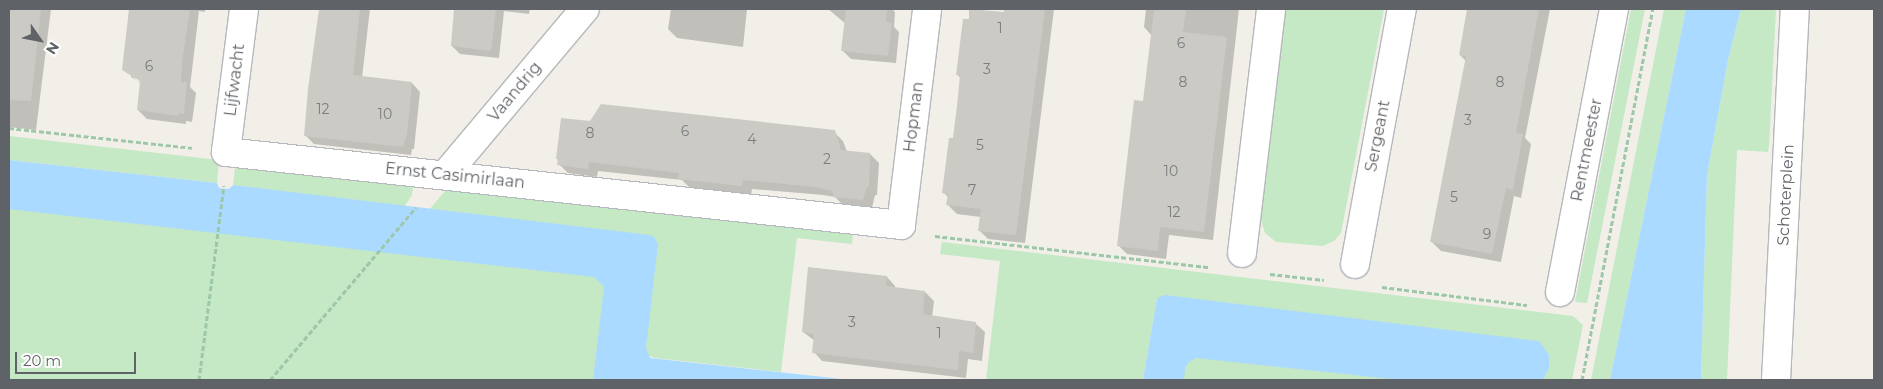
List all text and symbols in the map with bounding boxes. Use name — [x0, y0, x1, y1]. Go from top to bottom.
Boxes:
north arrow — [15, 15, 65, 65]
house number: 1 — [997, 20, 1003, 36]
house number: 6 — [1177, 35, 1185, 51]
text: N — [42, 39, 63, 58]
street label: Lijfwacht — [221, 43, 249, 117]
house number: 6 — [145, 58, 153, 74]
street label: Vaandrig — [484, 58, 546, 126]
house number: 3 — [983, 61, 991, 77]
house number: 8 — [1179, 74, 1187, 90]
house number: 8 — [1496, 74, 1504, 90]
street label: Hopman — [900, 81, 928, 153]
street label: Rentmeester — [1568, 97, 1606, 203]
street label: Sergeant — [1362, 98, 1394, 174]
house number: 12 — [316, 101, 330, 117]
house number: 10 — [378, 106, 392, 122]
house number: 3 — [1464, 112, 1472, 128]
house number: 6 — [681, 123, 689, 139]
house number: 8 — [586, 125, 594, 141]
house number: 4 — [747, 131, 757, 147]
house number: 5 — [976, 137, 984, 153]
street label: Schoterplein — [1774, 144, 1798, 246]
house number: 2 — [823, 151, 831, 167]
street label: Ernst Casimirlaan — [384, 159, 526, 193]
house number: 10 — [1164, 163, 1178, 179]
house number: 7 — [968, 182, 976, 198]
house number: 5 — [1450, 189, 1458, 205]
house number: 12 — [1167, 204, 1181, 220]
house number: 9 — [1483, 226, 1491, 242]
house number: 3 — [848, 314, 856, 330]
house number: 1 — [936, 325, 942, 341]
scale bar — [18, 342, 139, 374]
text: 20 m — [23, 351, 61, 370]

